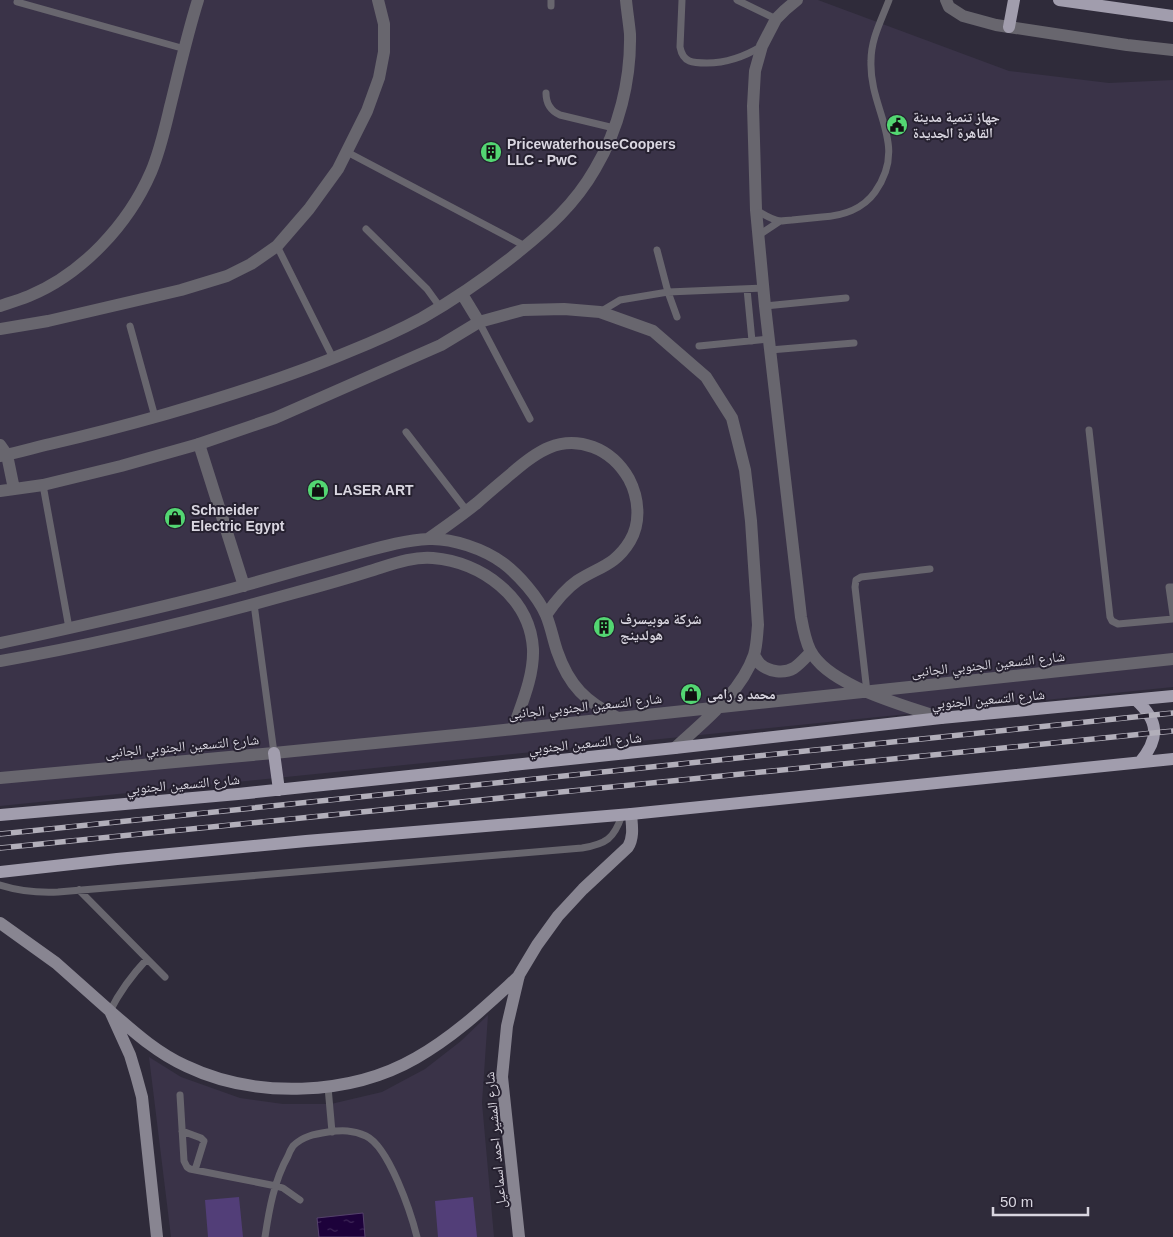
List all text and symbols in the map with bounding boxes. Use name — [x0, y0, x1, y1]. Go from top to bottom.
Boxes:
place label: جهاز تنمية مدينة القاهرة الجديدة — [913, 109, 1000, 141]
public building icon: جهاز تنمية مدينة القاهرة الجديدة — [885, 113, 909, 137]
place label: PricewaterhouseCoopers LLC - PwC — [507, 136, 676, 168]
building icon: PricewaterhouseCoopers LLC - PwC — [479, 140, 503, 164]
shop icon: LASER ART — [306, 478, 330, 502]
place label: LASER ART — [334, 482, 414, 498]
place label: Schneider Electric Egypt — [191, 502, 285, 534]
shop icon: Schneider Electric Egypt — [163, 506, 187, 530]
place label: شركة موبيسرف هولدينج — [620, 611, 702, 644]
building icon: شركة موبيسرف هولدينج — [592, 615, 616, 639]
street label: شارع التسعين الجنوبي الجانبى — [910, 648, 1066, 684]
shop icon: محمد و رامى — [679, 682, 703, 706]
place label: محمد و رامى — [707, 686, 776, 703]
street label: شارع التسعين الجنوبي — [931, 686, 1046, 715]
street label: شارع التسعين الجنوبي الجانبى — [507, 690, 663, 726]
street label: شارع التسعين الجنوبي — [528, 729, 643, 760]
street label: شارع التسعين الجنوبي الجانبى — [104, 731, 260, 764]
street label: شارع التسعين الجنوبي — [126, 771, 241, 800]
street label: شارع المشير احمد اسماعيل — [481, 1071, 511, 1209]
scale bar — [993, 1184, 1088, 1216]
text: 50 m — [1000, 1193, 1033, 1210]

